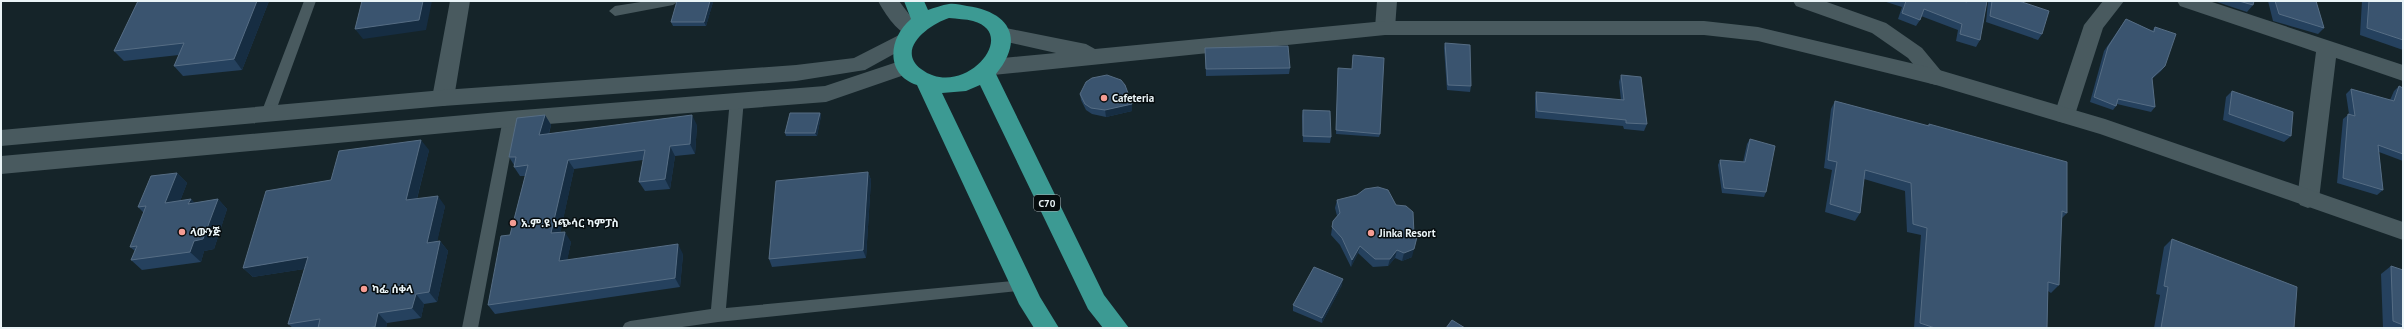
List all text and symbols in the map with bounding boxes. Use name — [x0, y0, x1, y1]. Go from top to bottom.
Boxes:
place label: Cafeteria — [1112, 91, 1154, 105]
marker: Cafeteria — [1099, 93, 1109, 103]
road number: C70 — [1034, 195, 1060, 211]
place label: አ.ም.ዩ ነጭሳር ካምፓስ — [521, 216, 619, 230]
marker: አ.ም.ዩ ነጭሳር ካምፓስ — [508, 218, 518, 228]
place label: ላውንጅ — [190, 225, 221, 239]
place label: Jinka Resort — [1378, 226, 1436, 240]
marker: ላውንጅ — [177, 227, 187, 237]
marker: Jinka Resort — [1366, 228, 1376, 238]
place label: ካፌ ሰቀላ — [372, 282, 413, 296]
marker: ካፌ ሰቀላ — [359, 284, 369, 294]

